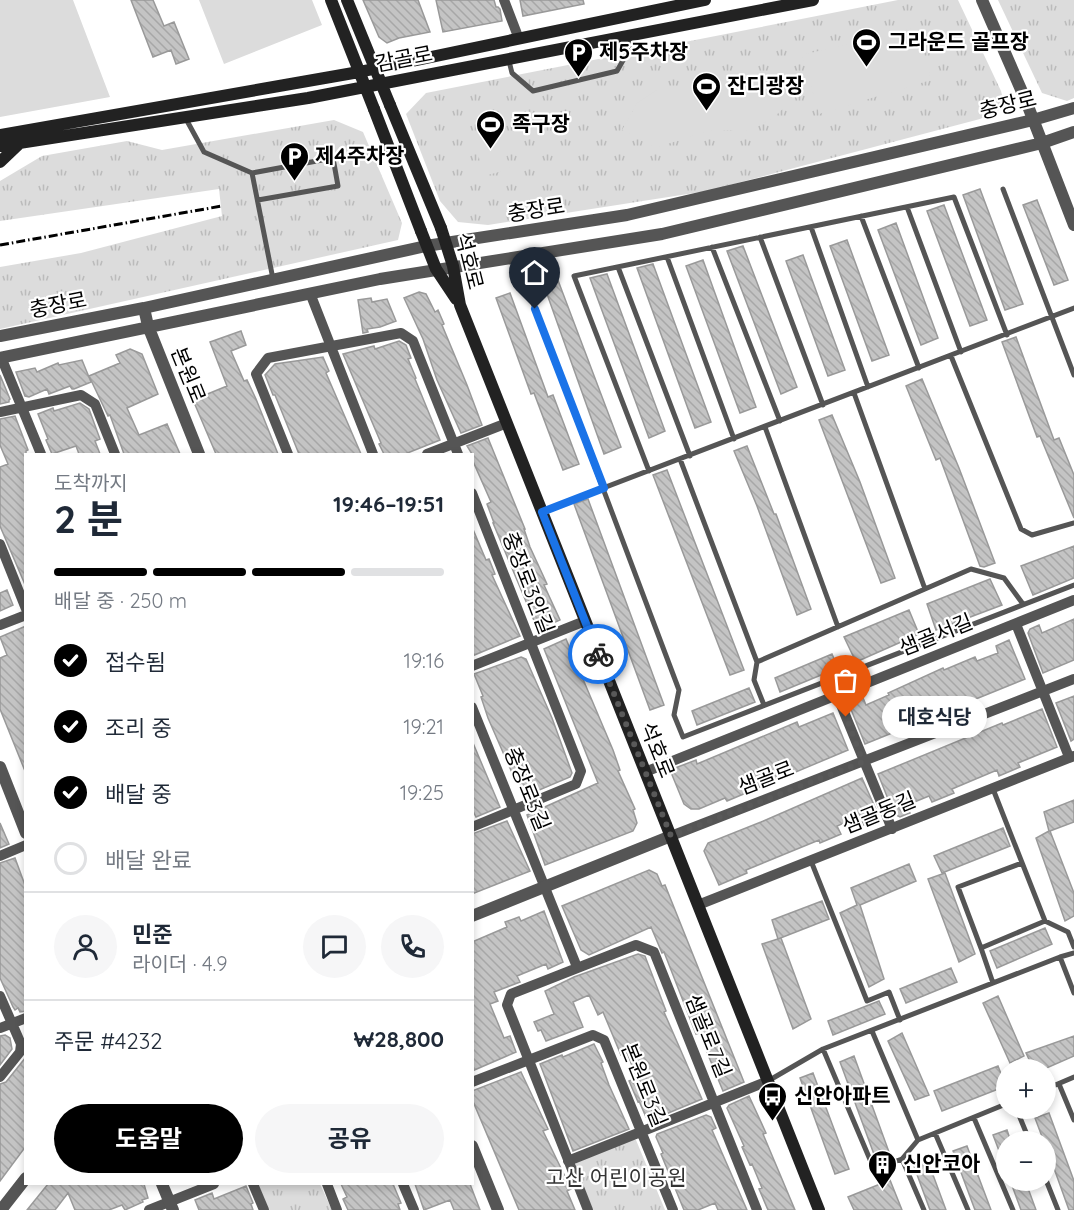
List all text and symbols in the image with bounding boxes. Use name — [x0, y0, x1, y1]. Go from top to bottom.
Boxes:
sports icon: 그라운드 골프장 — [851, 26, 883, 68]
place label: 그라운드 골프장 — [888, 28, 1029, 54]
parking icon: 제5주차장 — [562, 36, 594, 78]
place label: 제5주차장 — [599, 38, 688, 64]
street label: 감골로 — [373, 40, 435, 76]
sports icon: 잔디광장 — [690, 70, 722, 112]
place label: 잔디광장 — [727, 72, 804, 98]
street label: 충장로 — [976, 84, 1039, 124]
sports icon: 족구장 — [475, 108, 507, 150]
place label: 족구장 — [512, 110, 570, 136]
parking icon: 제4주차장 — [278, 140, 310, 182]
place label: 제4주차장 — [315, 142, 405, 168]
street label: 충장로 — [505, 192, 567, 226]
street label: 석호로 — [450, 229, 490, 292]
pin — [509, 247, 560, 309]
icon: home — [518, 256, 551, 289]
street label: 충장로 — [27, 286, 89, 322]
street label: 본원로 — [166, 343, 212, 406]
text: 도착까지 — [54, 470, 128, 495]
text: 19:46–19:51 — [333, 490, 444, 518]
text: 2 분 — [54, 494, 123, 543]
street label: 충장로3안길 — [498, 528, 560, 638]
text: 배달 중 · 250 m — [54, 588, 187, 613]
street label: 샘골서길 — [895, 608, 976, 661]
courier — [568, 624, 628, 684]
icon: bike — [582, 638, 615, 671]
icon: check — [54, 644, 87, 677]
text: 접수됨 — [105, 648, 166, 676]
text: 19:16 — [404, 648, 444, 673]
pin — [820, 655, 871, 717]
icon: bag — [829, 664, 862, 697]
callout: 대호식당 — [882, 696, 987, 738]
text: 대호식당 — [898, 704, 971, 729]
icon: check — [54, 710, 87, 743]
text: 조리 중 — [105, 714, 172, 742]
text: 19:21 — [403, 714, 444, 739]
street label: 석호로 — [635, 718, 681, 781]
street label: 충장로3길 — [499, 743, 557, 834]
street label: 샘골로 — [734, 755, 797, 800]
icon: check — [54, 776, 87, 809]
text: 배달 중 — [105, 780, 172, 808]
text: 19:25 — [400, 780, 444, 805]
street label: 샘골동길 — [838, 786, 919, 839]
text: 배달 완료 — [105, 846, 192, 874]
button: person — [54, 915, 117, 978]
button: chat — [303, 915, 366, 978]
button: phone — [381, 915, 444, 978]
text: 민준 — [132, 920, 172, 948]
text: 라이더 · 4.9 — [132, 951, 227, 976]
street label: 샘골로7길 — [680, 990, 737, 1081]
text: ₩28,800 — [354, 1025, 444, 1053]
text: 주문 #4232 — [54, 1027, 162, 1055]
street label: 본원로3길 — [616, 1039, 674, 1130]
map controls — [996, 1059, 1056, 1191]
button: + — [996, 1059, 1056, 1119]
bus stop icon: 신안아파트 — [757, 1080, 789, 1122]
place label: 신안아파트 — [794, 1082, 891, 1108]
button: 도움말 — [54, 1104, 243, 1173]
button: 공유 — [255, 1104, 444, 1173]
button: − — [996, 1131, 1056, 1191]
building icon: 신안코아 — [866, 1148, 898, 1190]
place label: 신안코아 — [903, 1150, 980, 1176]
park label: 고산 어린이공원 — [546, 1164, 686, 1190]

